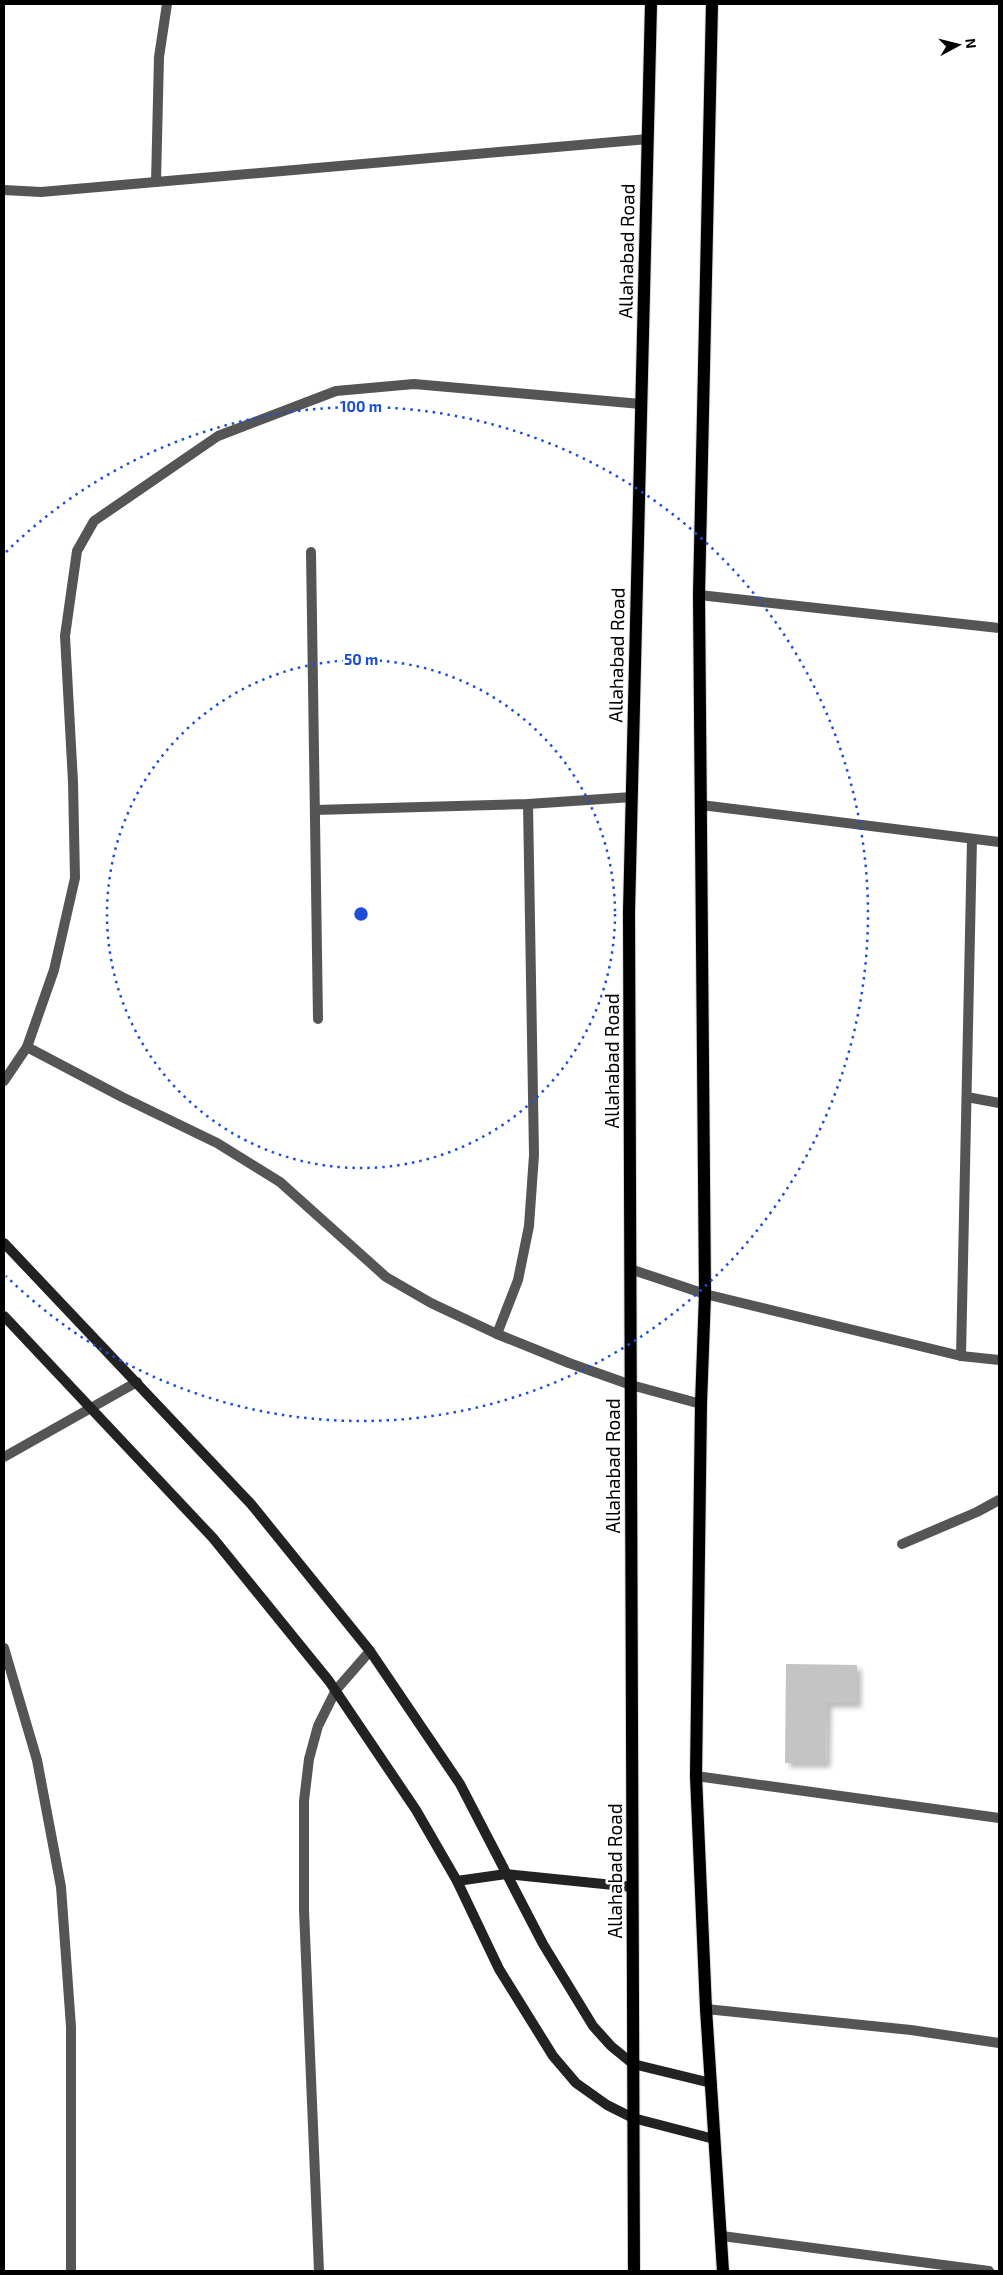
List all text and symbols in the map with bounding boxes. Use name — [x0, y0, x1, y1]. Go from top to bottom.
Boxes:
north arrow — [933, 20, 983, 70]
text: N — [962, 37, 980, 49]
street label: Allahabad Road — [613, 183, 639, 319]
text: 100 m — [340, 397, 382, 415]
street label: Allahabad Road — [603, 587, 629, 723]
text: 50 m — [344, 650, 378, 668]
centre of rings — [352, 905, 370, 923]
street label: Allahabad Road — [600, 993, 623, 1129]
street label: Allahabad Road — [601, 1398, 624, 1534]
street label: Allahabad Road — [603, 1803, 626, 1939]

